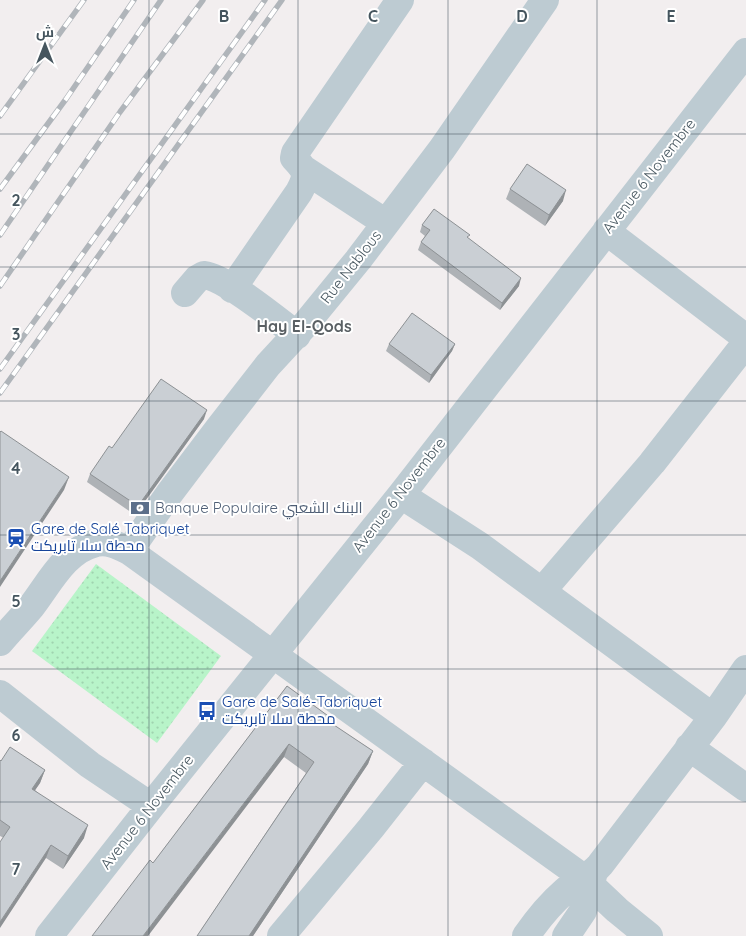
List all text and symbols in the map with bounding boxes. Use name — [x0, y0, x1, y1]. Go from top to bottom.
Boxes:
text: B — [219, 6, 229, 26]
text: C — [368, 6, 378, 26]
text: D — [516, 6, 528, 26]
text: E — [666, 6, 676, 26]
north arrow — [20, 20, 70, 70]
text: ش — [36, 23, 54, 41]
street label: Avenue 6 Novembre — [598, 114, 699, 237]
text: 2 — [11, 190, 21, 210]
street label: Rue Nablous — [316, 226, 385, 307]
district label: Hay El-Qods — [256, 316, 352, 336]
text: 3 — [12, 324, 20, 344]
street label: Avenue 6 Novembre — [348, 433, 449, 556]
text: 4 — [11, 458, 21, 478]
bank icon: Banque Populaire البنك الشعبي — [129, 497, 151, 519]
place label: Banque Populaire البنك الشعبي — [155, 498, 363, 520]
place label: Gare de Salé Tabriquet محطة سلا تابريكت — [31, 519, 190, 555]
station icon: Gare de Salé Tabriquet محطة سلا تابريكت — [5, 527, 27, 549]
text: 5 — [11, 591, 21, 611]
place label: Gare de Salé-Tabriquet محطة سلا تابريكت — [222, 692, 382, 728]
bus stop icon: Gare de Salé-Tabriquet محطة سلا تابريكت — [196, 700, 218, 722]
text: 6 — [12, 725, 21, 745]
street label: Avenue 6 Novembre — [96, 750, 197, 873]
text: 7 — [12, 859, 21, 879]

